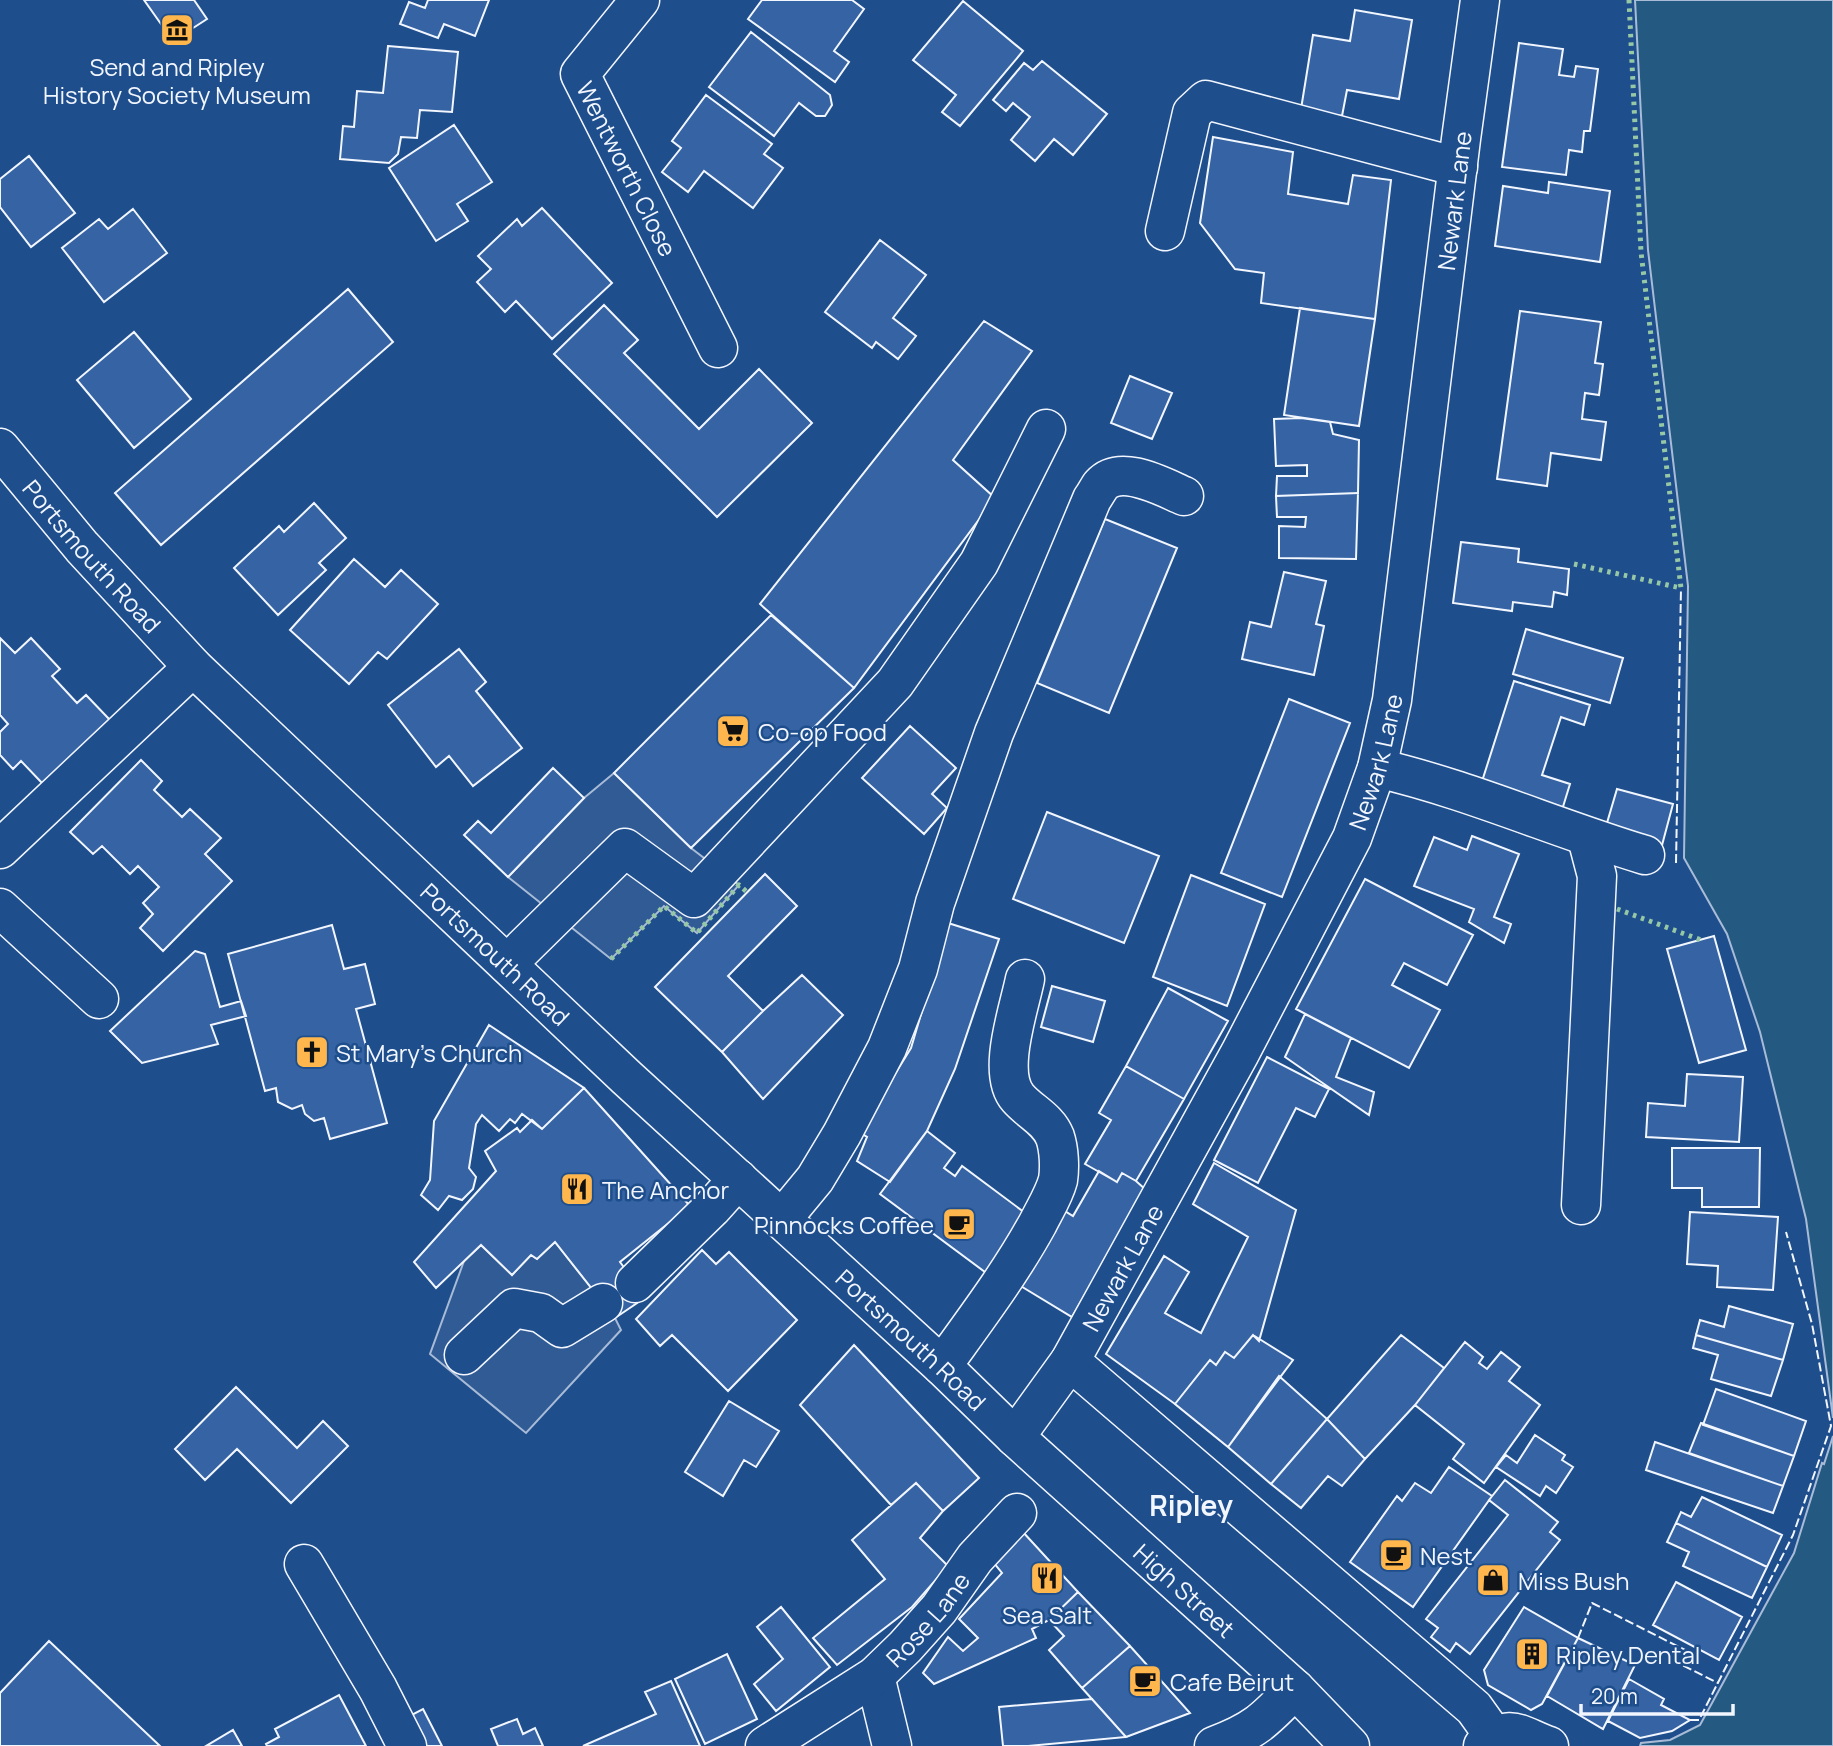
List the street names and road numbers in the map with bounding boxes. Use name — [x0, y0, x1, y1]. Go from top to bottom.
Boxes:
street label: Wentworth Close — [570, 75, 685, 261]
street label: Newark Lane — [1428, 129, 1478, 272]
street label: Portsmouth Road — [16, 472, 169, 639]
street label: Newark Lane — [1340, 690, 1409, 834]
street label: Portsmouth Road — [414, 875, 578, 1032]
street label: Newark Lane — [1073, 1198, 1170, 1337]
street label: Portsmouth Road — [829, 1261, 994, 1417]
street label: High Street — [1127, 1536, 1243, 1644]
street label: Rose Lane — [878, 1565, 977, 1674]

